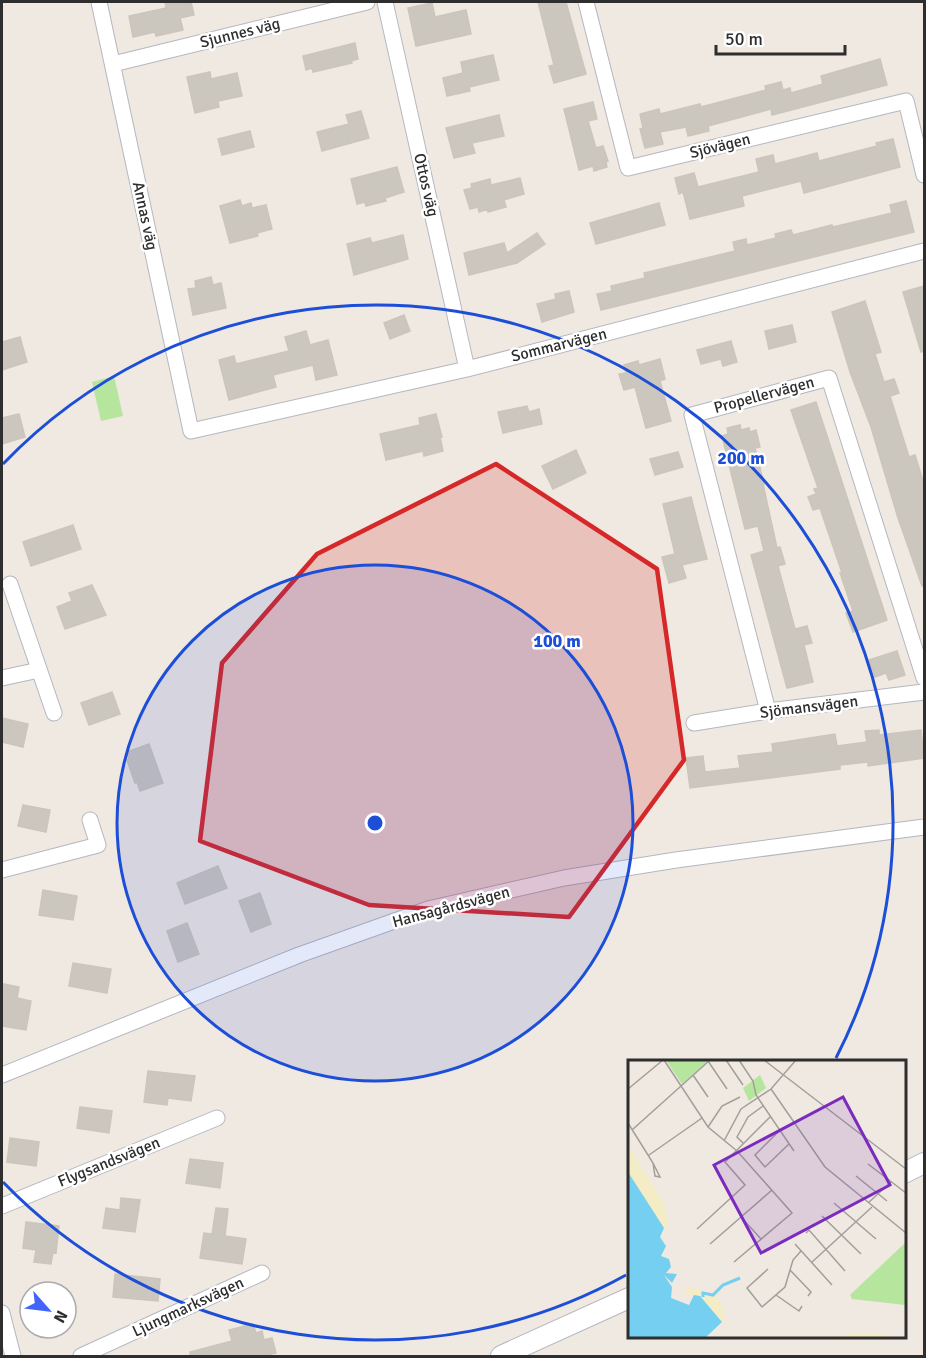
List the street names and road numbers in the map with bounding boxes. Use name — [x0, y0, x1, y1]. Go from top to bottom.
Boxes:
street label: Sjunnes väg — [198, 13, 282, 53]
street label: Sjövägen — [688, 129, 752, 163]
street label: Ottos väg — [409, 151, 443, 219]
street label: Annas väg — [128, 180, 162, 252]
street label: Sommarvägen — [509, 323, 609, 367]
street label: Propellervägen — [712, 372, 816, 418]
street label: Sjömansvägen — [759, 691, 859, 723]
street label: Hansagårdsvägen — [390, 882, 512, 932]
street label: Flygsandsvägen — [55, 1132, 163, 1192]
street label: Ljungmarksvägen — [129, 1272, 247, 1342]

